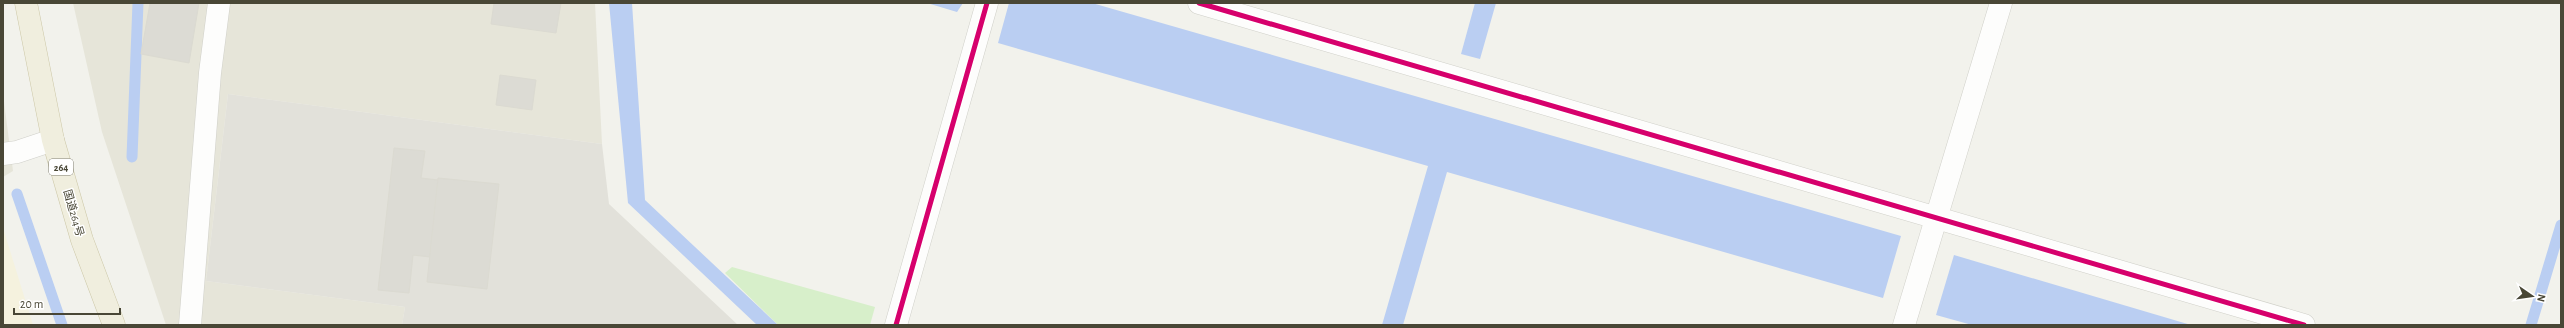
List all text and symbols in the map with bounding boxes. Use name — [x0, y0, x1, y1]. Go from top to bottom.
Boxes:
road number: 264 — [49, 159, 73, 175]
street label: 国道264号 — [62, 188, 86, 238]
north arrow — [2512, 276, 2552, 316]
scale bar — [14, 290, 120, 316]
text: N — [2535, 293, 2547, 303]
text: 20 m — [20, 298, 43, 310]

